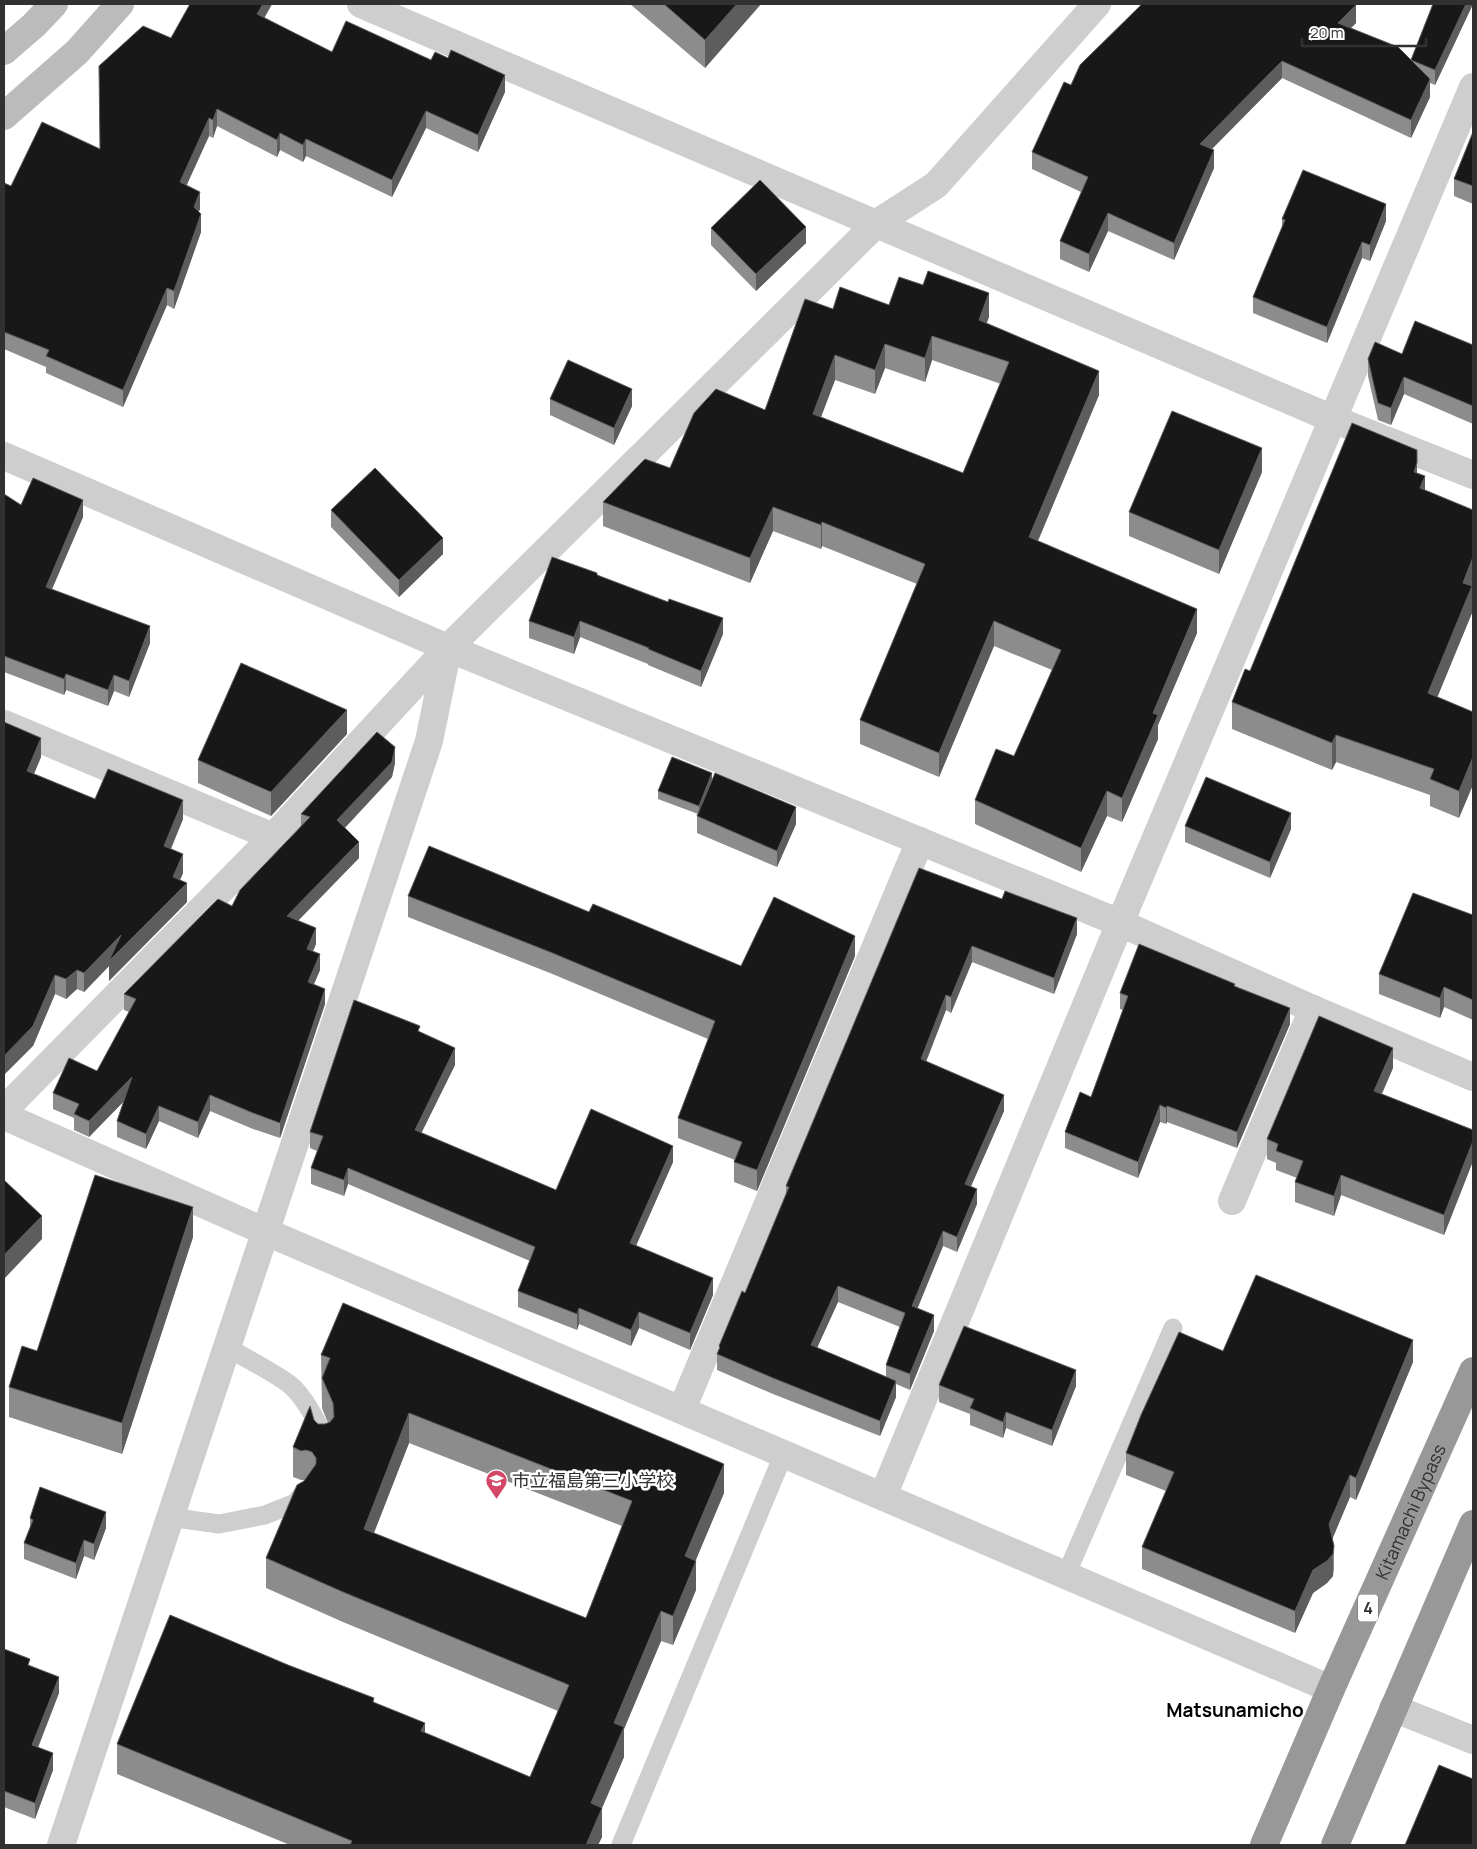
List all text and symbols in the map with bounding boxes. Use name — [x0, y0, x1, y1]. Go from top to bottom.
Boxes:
scale bar — [1302, 15, 1426, 47]
text: 20 m — [1310, 22, 1343, 43]
street label: Kitamachi Bypass — [1369, 1440, 1451, 1583]
school or university icon: 市立福島第三小学校 — [484, 1468, 508, 1499]
place label: 市立福島第三小学校 — [512, 1468, 674, 1492]
road number: 4 — [1358, 1595, 1378, 1622]
district label: Matsunamicho — [1166, 1697, 1304, 1723]

